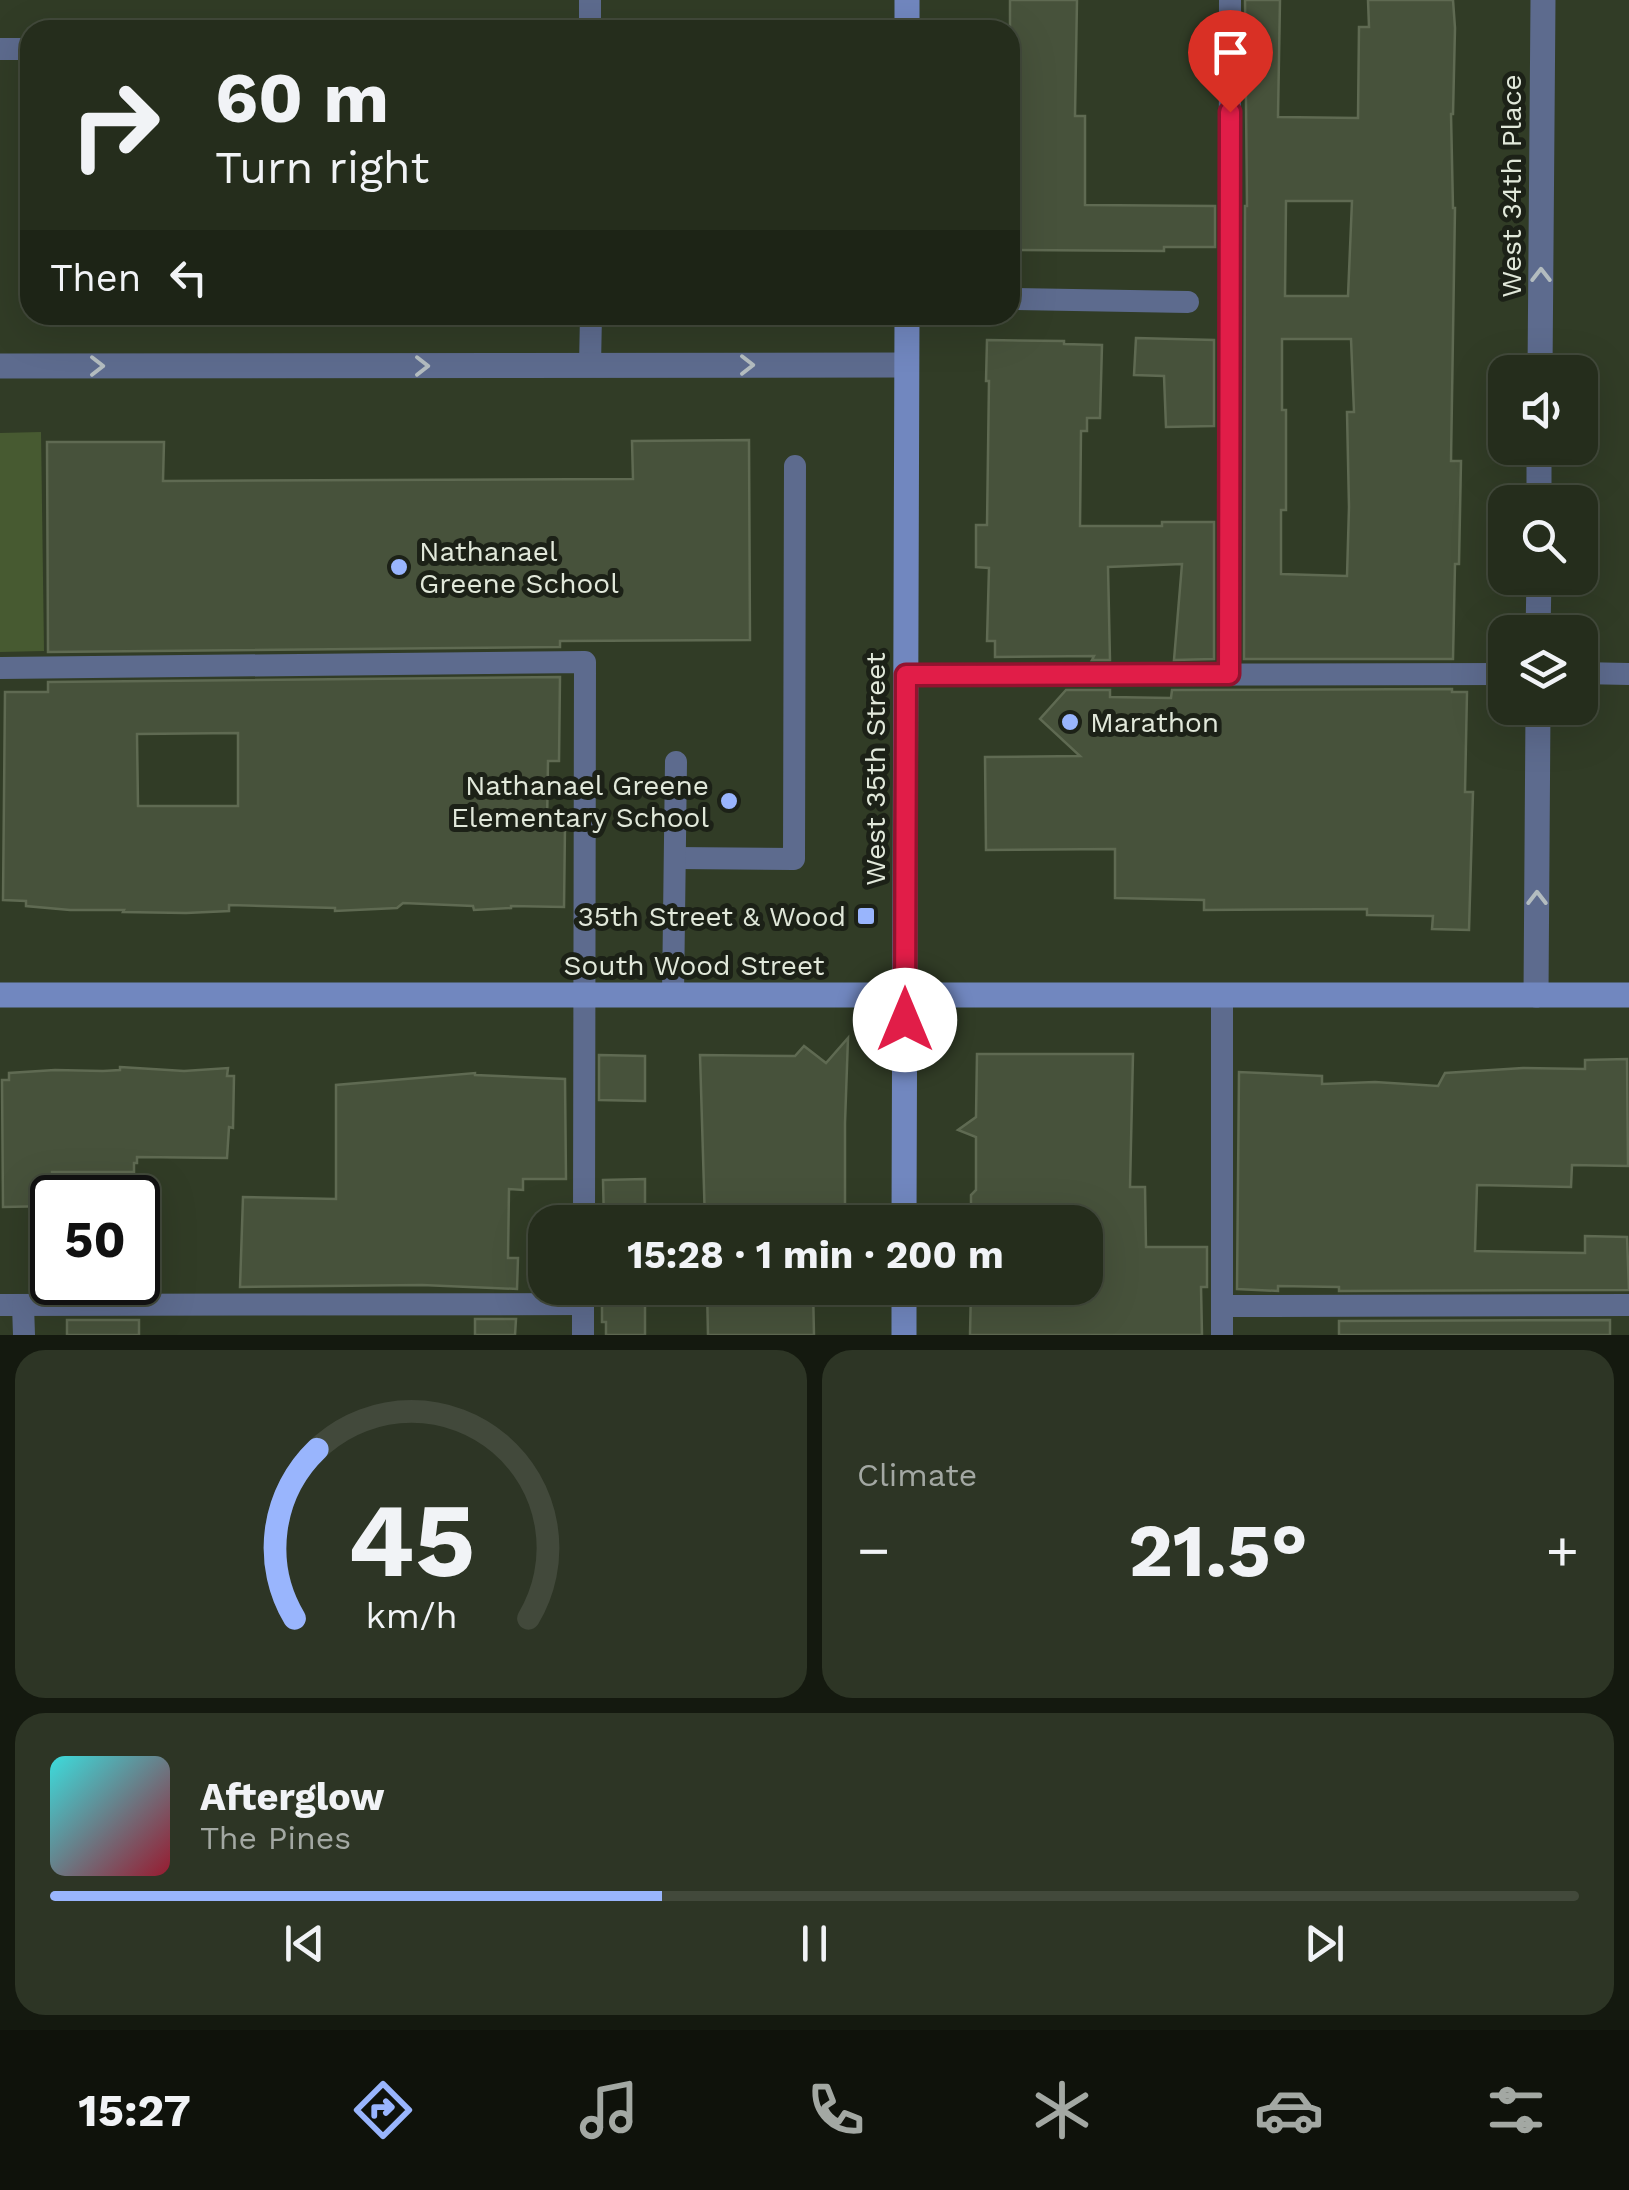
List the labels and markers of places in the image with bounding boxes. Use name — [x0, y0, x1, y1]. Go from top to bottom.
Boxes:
pin — [1188, 10, 1273, 113]
place label: Nathanael Greene School — [419, 535, 619, 600]
marker: Nathanael Greene School — [388, 556, 410, 578]
place label: Marathon — [1090, 706, 1219, 739]
marker: Marathon — [1059, 711, 1081, 733]
place label: Nathanael Greene Elementary School — [451, 769, 709, 834]
marker: Nathanael Greene Elementary School — [718, 790, 740, 812]
place label: 35th Street & Wood — [578, 900, 846, 933]
marker: 35th Street & Wood — [855, 905, 877, 927]

